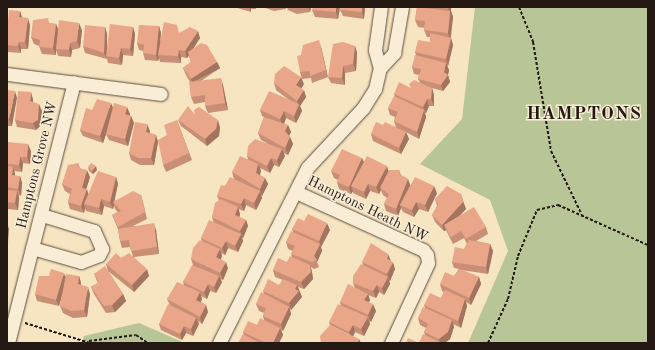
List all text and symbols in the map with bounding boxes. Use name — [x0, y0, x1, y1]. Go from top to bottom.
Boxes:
street label: Hamptons Grove NW — [13, 100, 61, 230]
district label: HAMPTONS — [526, 103, 642, 125]
street label: Hamptons Heath NW — [305, 172, 431, 246]

